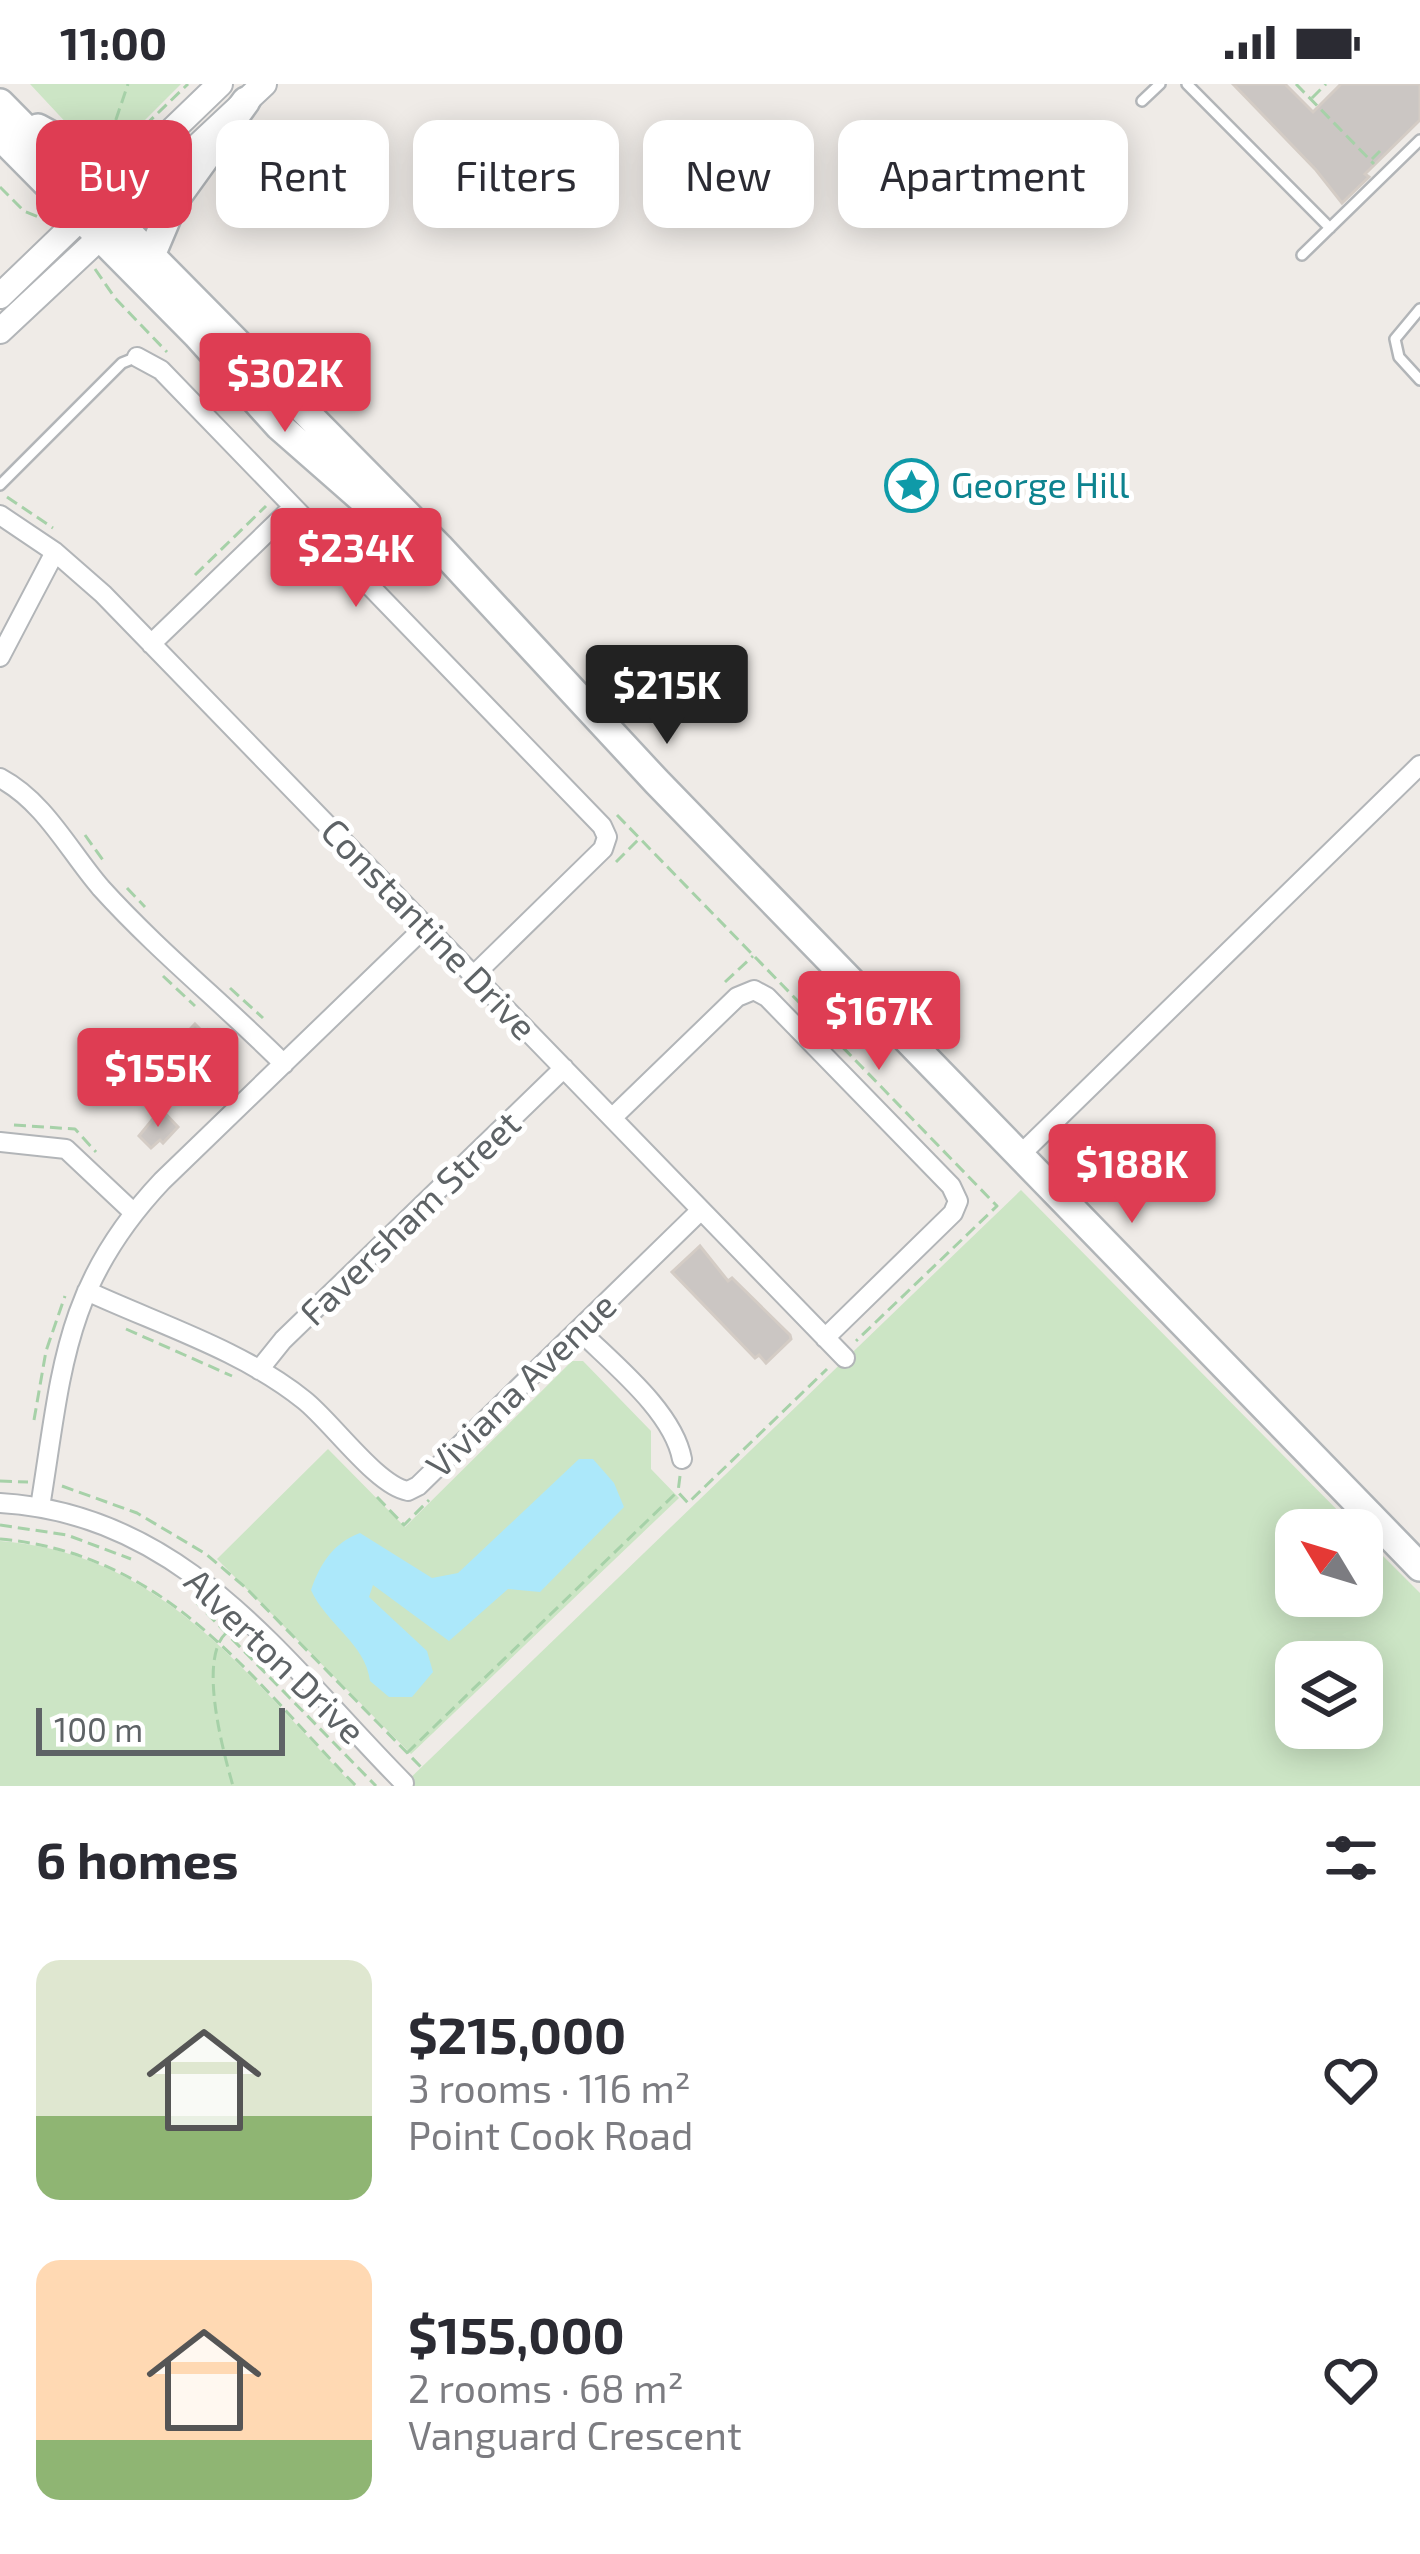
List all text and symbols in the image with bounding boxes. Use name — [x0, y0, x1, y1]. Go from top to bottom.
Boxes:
text: 11:00 — [60, 15, 167, 69]
chip: Buy — [36, 120, 192, 228]
chip: Rent — [216, 120, 389, 228]
chip: Filters — [413, 120, 619, 228]
chip: New — [643, 120, 814, 228]
chip: Apartment — [838, 120, 1128, 228]
pin: $302K — [201, 333, 369, 435]
text: $302K — [227, 348, 343, 395]
place icon: George Hill — [884, 457, 940, 513]
place label: George Hill — [951, 462, 1130, 505]
pin: $234K — [272, 508, 440, 610]
text: $234K — [298, 523, 414, 570]
pin: $215K — [583, 645, 751, 747]
text: $215K — [613, 660, 721, 707]
street label: Constantine Drive — [314, 808, 547, 1048]
pin: $167K — [795, 971, 963, 1073]
text: $167K — [825, 986, 933, 1033]
pin: $155K — [74, 1028, 242, 1130]
text: $155K — [104, 1043, 212, 1090]
street label: Faversham Street — [290, 1101, 528, 1333]
pin: $188K — [1048, 1124, 1216, 1226]
text: $188K — [1076, 1139, 1188, 1186]
street label: Viviana Avenue — [416, 1283, 624, 1485]
north arrow — [1275, 1509, 1383, 1617]
map controls — [1275, 1509, 1383, 1749]
street label: Alverton Drive — [177, 1558, 375, 1751]
button: layers — [1275, 1641, 1383, 1749]
scale bar — [36, 1702, 285, 1755]
text: 100 m — [54, 1709, 143, 1749]
icon: filters — [1318, 1825, 1384, 1891]
text: 6 homes — [36, 1828, 239, 1889]
text: $215,000 — [408, 2003, 626, 2064]
icon: home — [132, 2008, 276, 2152]
icon: heart — [1318, 2047, 1384, 2113]
text: 3 rooms · 116 m² — [408, 2064, 691, 2111]
text: Point Cook Road — [408, 2111, 693, 2158]
text: $155,000 — [408, 2303, 625, 2364]
icon: home — [132, 2308, 276, 2452]
icon: heart — [1318, 2347, 1384, 2413]
text: 2 rooms · 68 m² — [408, 2364, 684, 2411]
text: Vanguard Crescent — [408, 2411, 742, 2458]

